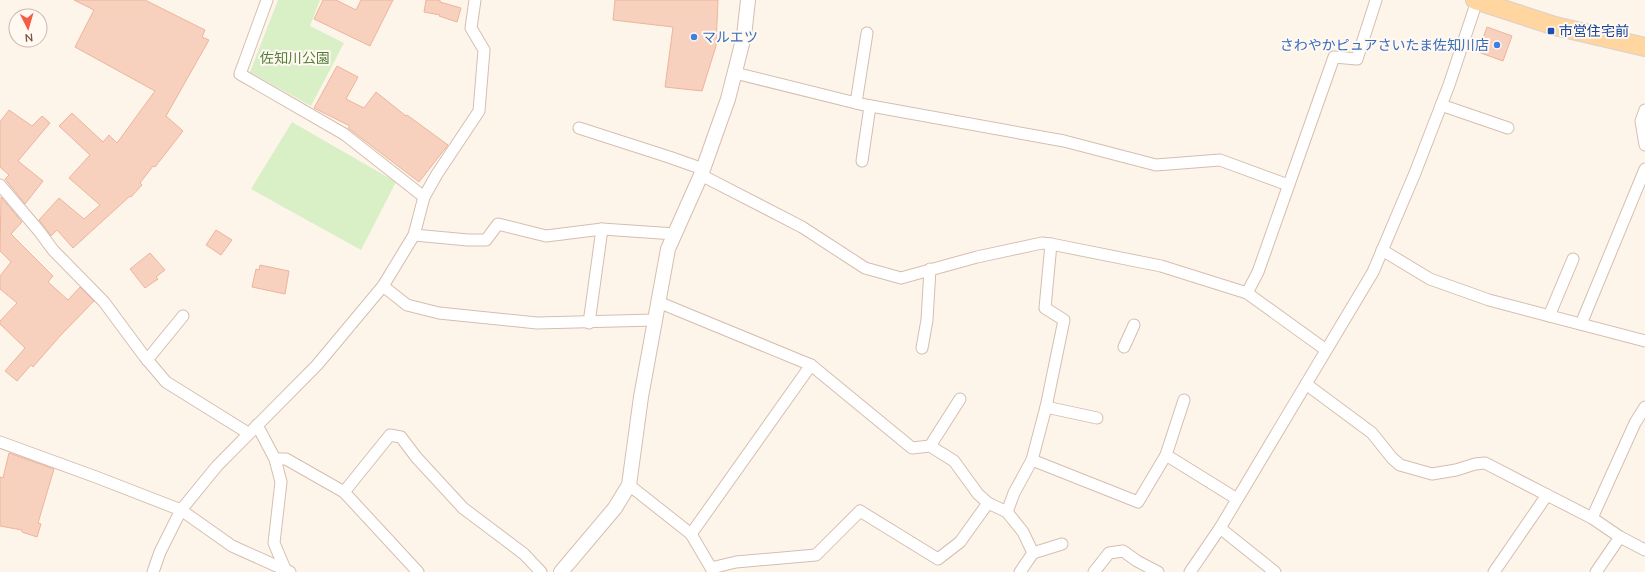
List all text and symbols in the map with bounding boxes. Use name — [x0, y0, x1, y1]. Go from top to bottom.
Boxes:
north arrow — [8, 8, 48, 48]
place label: 市営住宅前 — [1559, 22, 1629, 40]
marker: 市営住宅前 — [1546, 26, 1556, 36]
place label: マルエツ — [702, 28, 758, 46]
text: N — [24, 31, 34, 45]
marker: マルエツ — [689, 32, 699, 42]
place label: さわやかピュアさいたま佐知川店 — [1280, 36, 1489, 54]
marker: さわやかピュアさいたま佐知川店 — [1492, 40, 1502, 50]
park label: 佐知川公園 — [260, 49, 330, 67]

